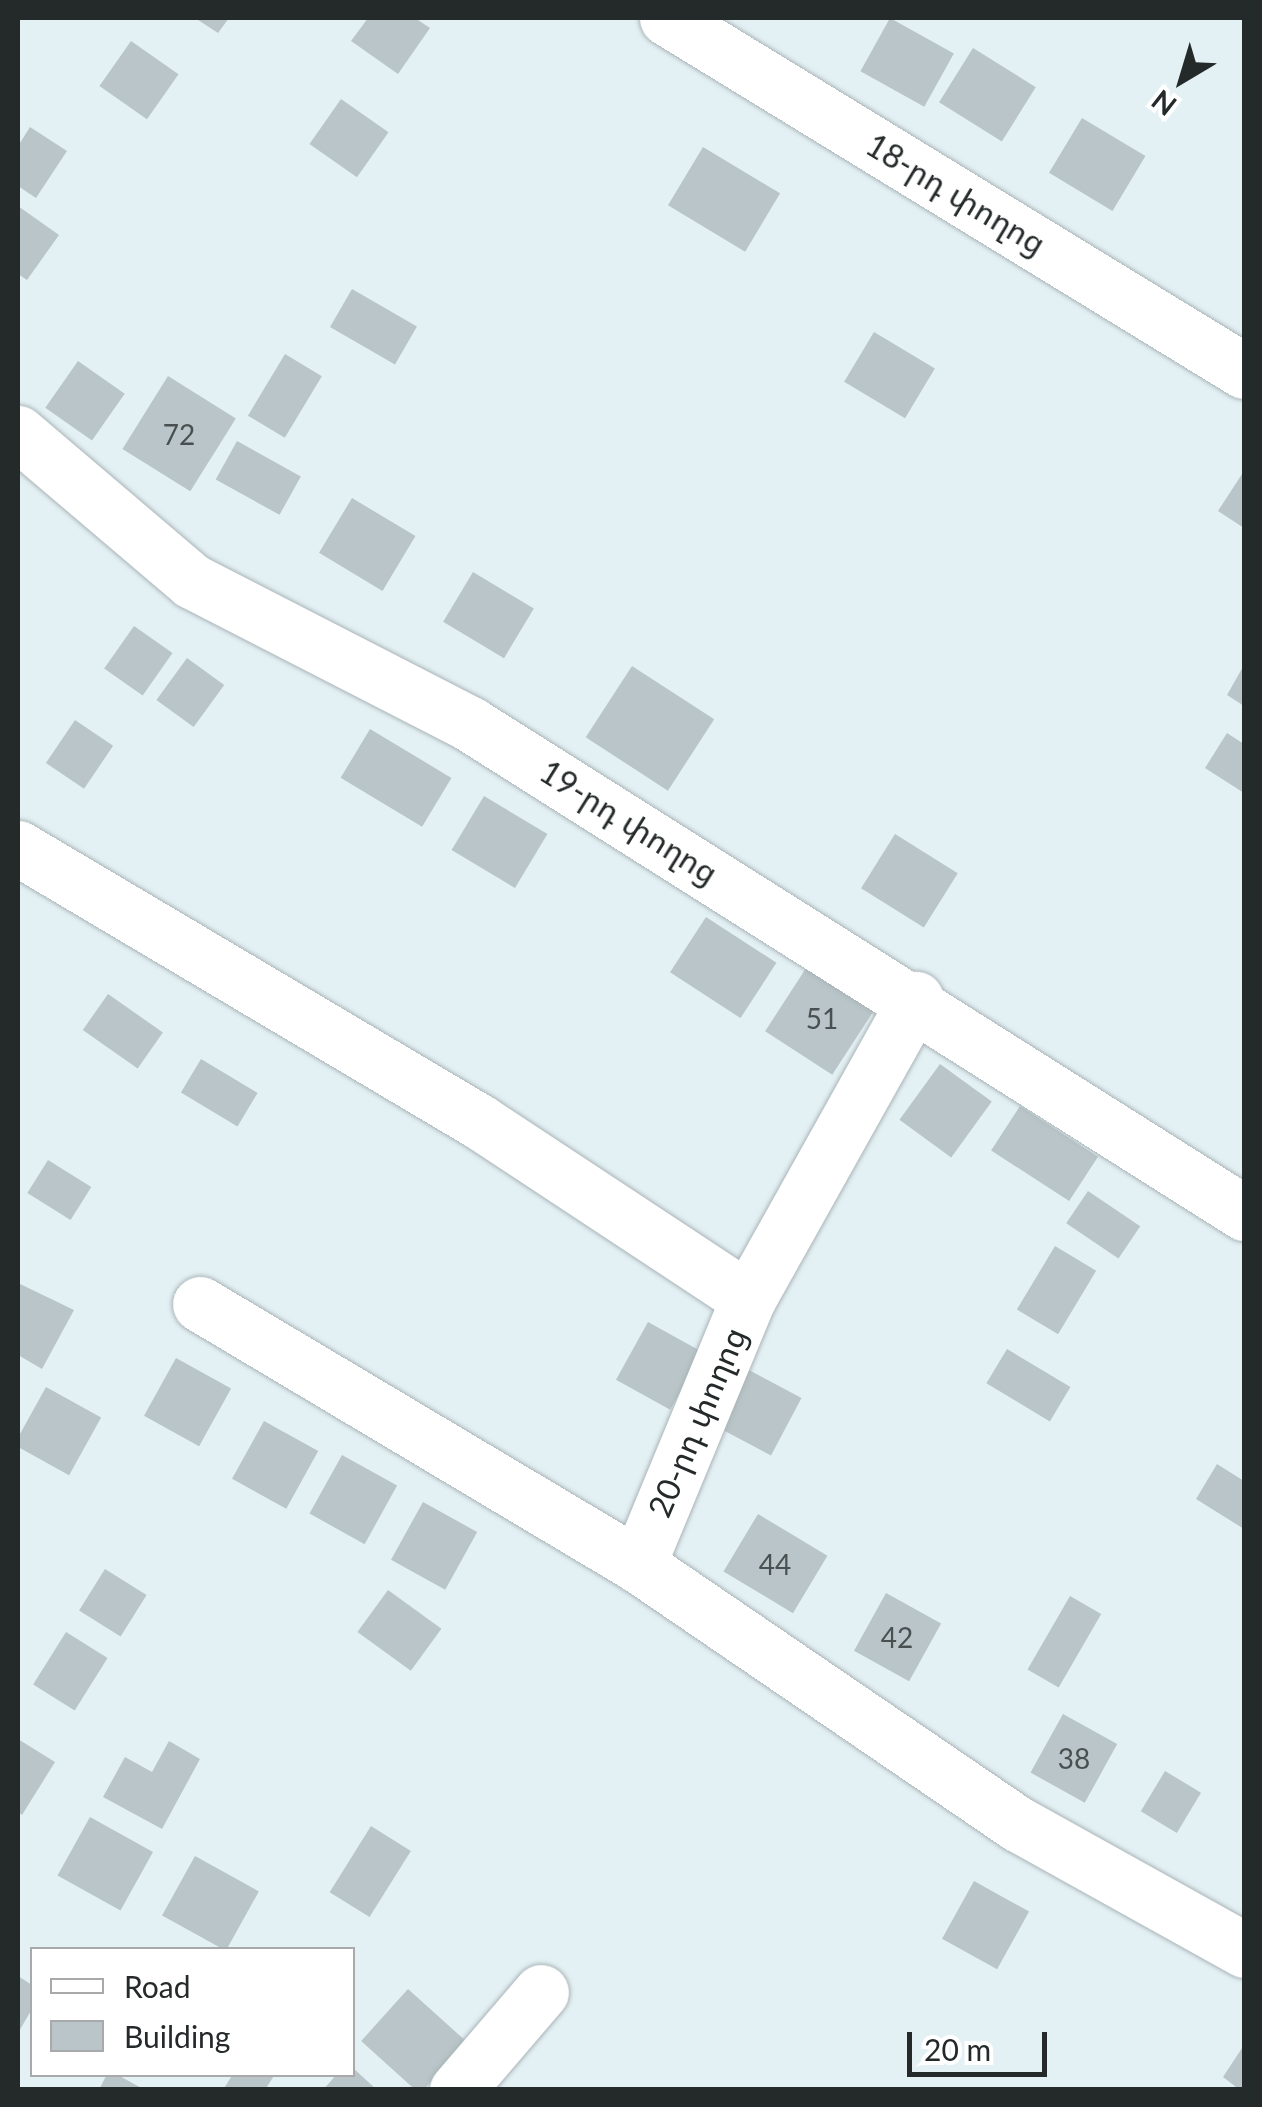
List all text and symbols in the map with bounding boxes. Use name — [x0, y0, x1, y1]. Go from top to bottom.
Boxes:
north arrow — [1132, 30, 1232, 130]
text: N — [1145, 84, 1183, 124]
street label: 18-րդ փողոց — [859, 125, 1053, 263]
house number: 72 — [163, 417, 195, 451]
street label: 19-րդ փողոց — [533, 752, 725, 892]
house number: 51 — [806, 1001, 838, 1035]
street label: 20-րդ փողոց — [640, 1321, 754, 1523]
house number: 44 — [759, 1547, 791, 1581]
house number: 42 — [881, 1620, 913, 1654]
house number: 38 — [1058, 1741, 1090, 1775]
legend — [30, 1947, 355, 2077]
text: Road — [124, 1968, 191, 2004]
scale bar — [912, 2012, 1052, 2074]
text: Building — [124, 2018, 230, 2054]
text: 20 m — [924, 2031, 991, 2067]

